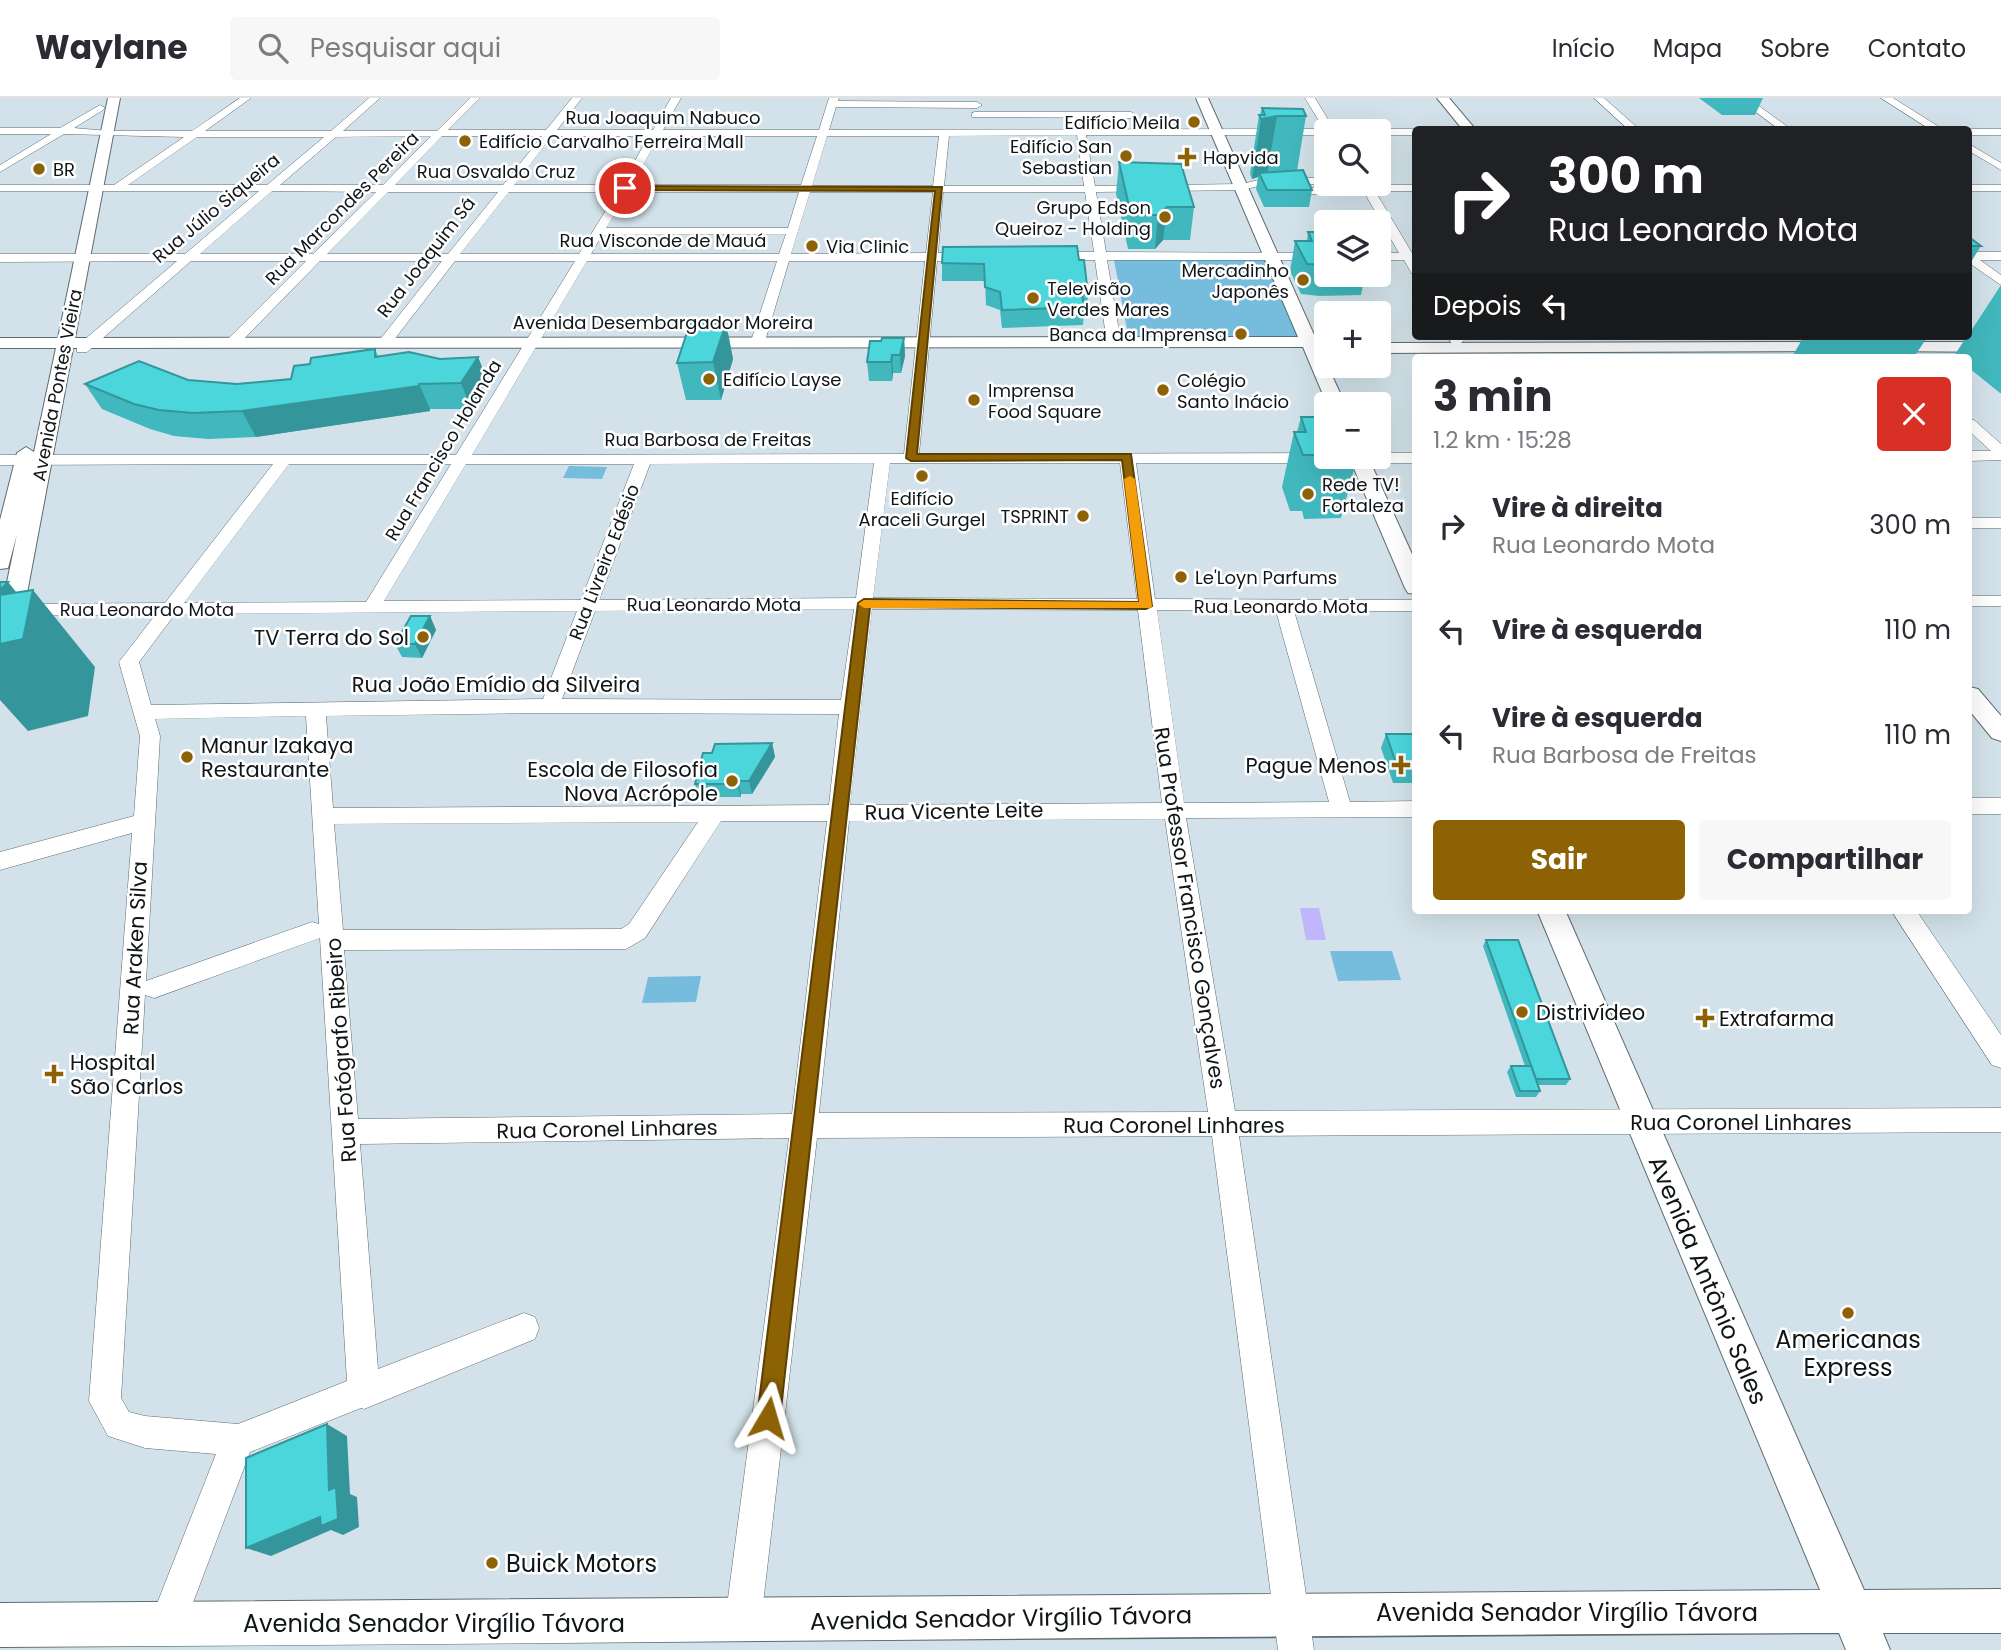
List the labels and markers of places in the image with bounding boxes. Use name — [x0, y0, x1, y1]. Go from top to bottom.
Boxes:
place label: Edifício Meila — [1064, 110, 1180, 135]
marker: Edifício Meila — [1186, 114, 1202, 130]
place label: Edifício Carvalho Ferreira Mall — [479, 129, 744, 154]
marker: Edifício Carvalho Ferreira Mall — [457, 133, 473, 149]
place label: Edifício San Sebastian — [1010, 134, 1112, 180]
place label: Hapvida — [1203, 145, 1279, 170]
marker: Hapvida — [1177, 147, 1197, 167]
marker: Edifício San Sebastian — [1118, 148, 1134, 164]
place label: BR — [53, 157, 75, 182]
pin — [595, 158, 655, 218]
marker: BR — [31, 161, 47, 177]
place label: Grupo Edson Queiroz - Holding — [995, 195, 1151, 241]
marker: Grupo Edson Queiroz - Holding — [1157, 209, 1173, 225]
place label: Via Clinic — [826, 234, 909, 259]
marker: Via Clinic — [804, 238, 820, 254]
place label: Mercadinho Japonês — [1181, 258, 1289, 304]
marker: Mercadinho Japonês — [1295, 272, 1311, 288]
place label: Televisão Verdes Mares — [1047, 276, 1170, 322]
marker: Televisão Verdes Mares — [1025, 290, 1041, 306]
place label: Banca da Imprensa — [1049, 322, 1227, 347]
marker: Banca da Imprensa — [1233, 326, 1249, 342]
place label: Edifício Layse — [723, 367, 842, 392]
place label: Colégio Santo Inácio — [1177, 368, 1289, 414]
marker: Edifício Layse — [701, 371, 717, 387]
place label: Imprensa Food Square — [988, 378, 1101, 424]
marker: Colégio Santo Inácio — [1155, 382, 1171, 398]
marker: Imprensa Food Square — [966, 392, 982, 408]
marker: Edifício Araceli Gurgel — [914, 468, 930, 484]
place label: Rede TV! Fortaleza — [1322, 472, 1404, 518]
place label: Edifício Araceli Gurgel — [859, 486, 985, 532]
marker: Rede TV! Fortaleza — [1300, 486, 1316, 502]
place label: TSPRINT — [1001, 504, 1069, 529]
marker: TSPRINT — [1075, 508, 1091, 524]
place label: Le'Loyn Parfums — [1195, 565, 1337, 590]
marker: Le'Loyn Parfums — [1173, 569, 1189, 585]
place label: TV Terra do Sol — [254, 623, 409, 652]
marker: TV Terra do Sol — [415, 629, 431, 645]
place label: Manur Izakaya Restaurante — [201, 731, 354, 784]
marker: Manur Izakaya Restaurante — [179, 749, 195, 765]
place label: Pague Menos — [1245, 751, 1387, 780]
place label: Escola de Filosofia Nova Acrópole — [527, 755, 718, 808]
marker: Pague Menos — [1393, 757, 1409, 773]
marker: Escola de Filosofia Nova Acrópole — [724, 773, 740, 789]
place label: Distrivídeo — [1536, 998, 1645, 1027]
marker: Distrivídeo — [1514, 1004, 1530, 1020]
place label: Extrafarma — [1719, 1004, 1834, 1033]
marker: Extrafarma — [1697, 1010, 1713, 1026]
place label: Hospital São Carlos — [70, 1048, 183, 1101]
marker: Hospital São Carlos — [44, 1064, 64, 1084]
marker: Americanas Express — [1840, 1305, 1856, 1321]
place label: Americanas Express — [1775, 1323, 1921, 1384]
place label: Buick Motors — [506, 1547, 657, 1580]
marker: Buick Motors — [484, 1555, 500, 1571]

